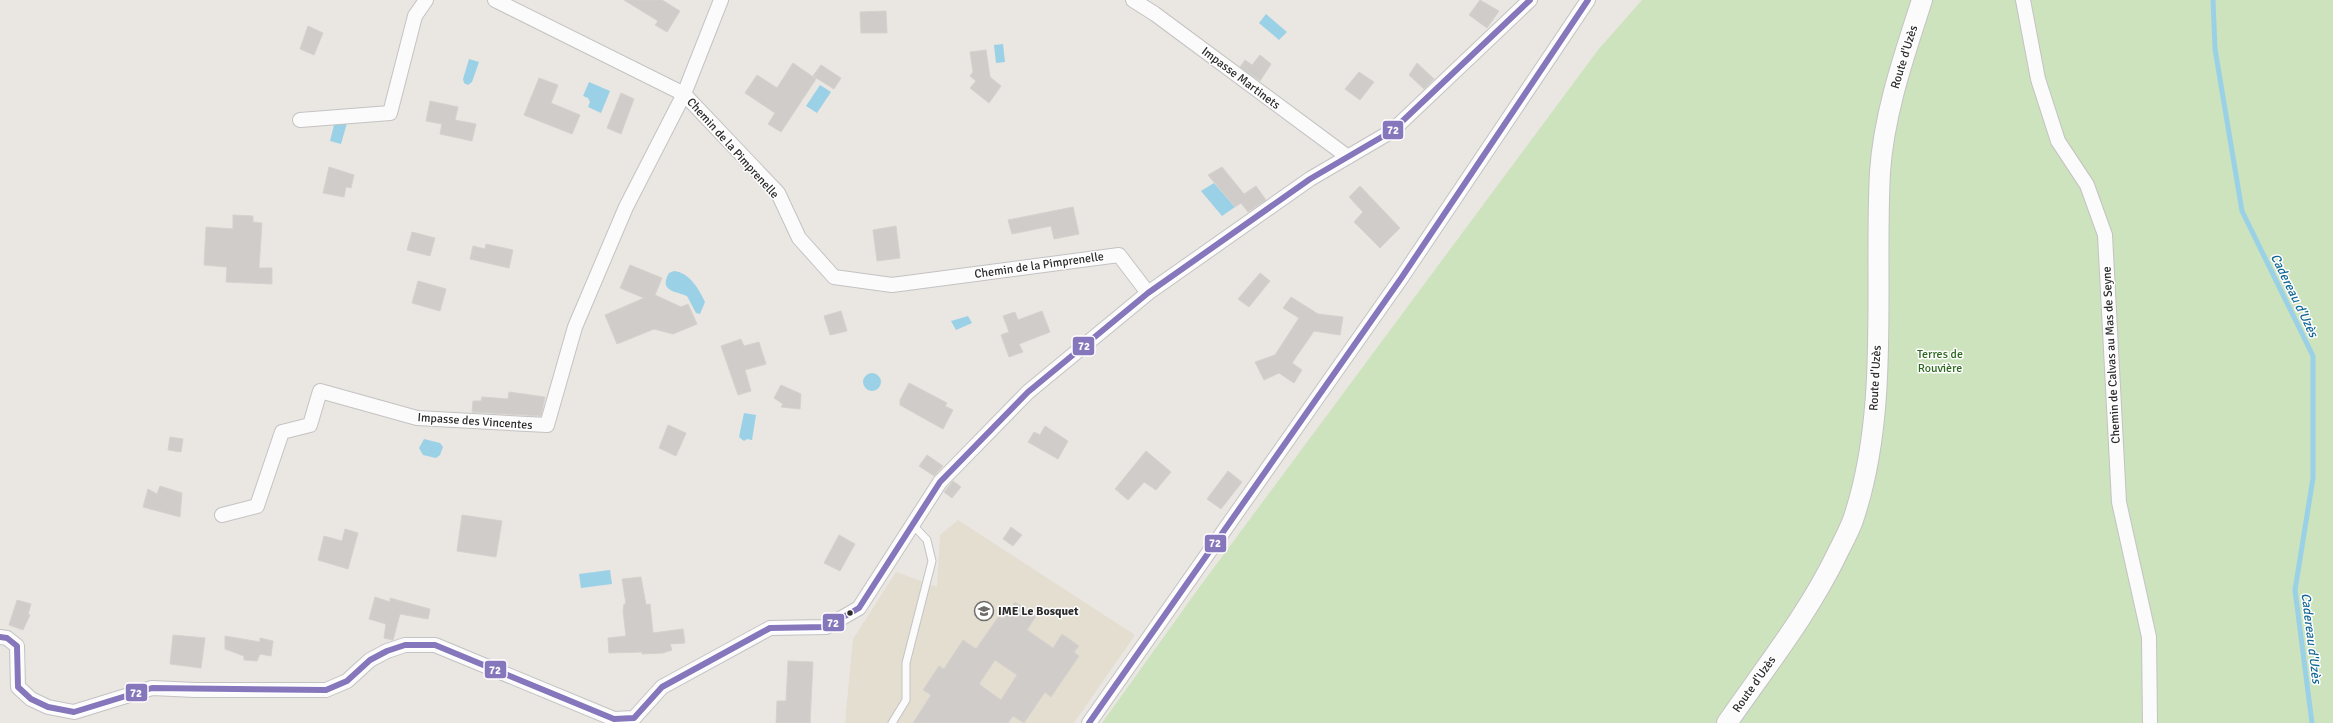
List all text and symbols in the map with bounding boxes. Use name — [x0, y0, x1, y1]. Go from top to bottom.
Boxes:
street label: Route d'Uzès — [1888, 24, 1921, 91]
street label: Impasse Martinets — [1198, 44, 1283, 113]
street label: Chemin de la Pimprenelle — [683, 95, 782, 202]
line badge: 72 — [1382, 120, 1404, 140]
text: 72 — [1387, 124, 1399, 137]
street label: Chemin de la Pimprenelle — [973, 249, 1105, 282]
water label: Cadereau d'Uzès — [2267, 251, 2322, 341]
street label: Chemin de Calvas au Mas de Seyne — [2099, 266, 2124, 444]
line badge: 72 — [1072, 336, 1095, 356]
text: 72 — [1078, 340, 1090, 353]
street label: Route d'Uzès — [1866, 345, 1885, 411]
park label: Terres de Rouvière — [1917, 347, 1963, 376]
street label: Impasse des Vincentes — [417, 410, 533, 433]
line badge: 72 — [1204, 534, 1227, 553]
text: 72 — [1209, 537, 1221, 550]
water label: Cadereau d'Uzès — [2298, 592, 2325, 686]
school or university icon: IME Le Bosquet — [973, 600, 995, 622]
place label: IME Le Bosquet — [998, 604, 1079, 619]
unlabelled marker — [845, 608, 855, 618]
line badge: 72 — [822, 613, 845, 632]
text: 72 — [827, 617, 839, 630]
street label: Route d'Uzès — [1729, 653, 1779, 715]
line badge: 72 — [484, 660, 507, 679]
text: 72 — [489, 664, 501, 677]
line badge: 72 — [125, 683, 148, 702]
text: 72 — [130, 687, 142, 700]

